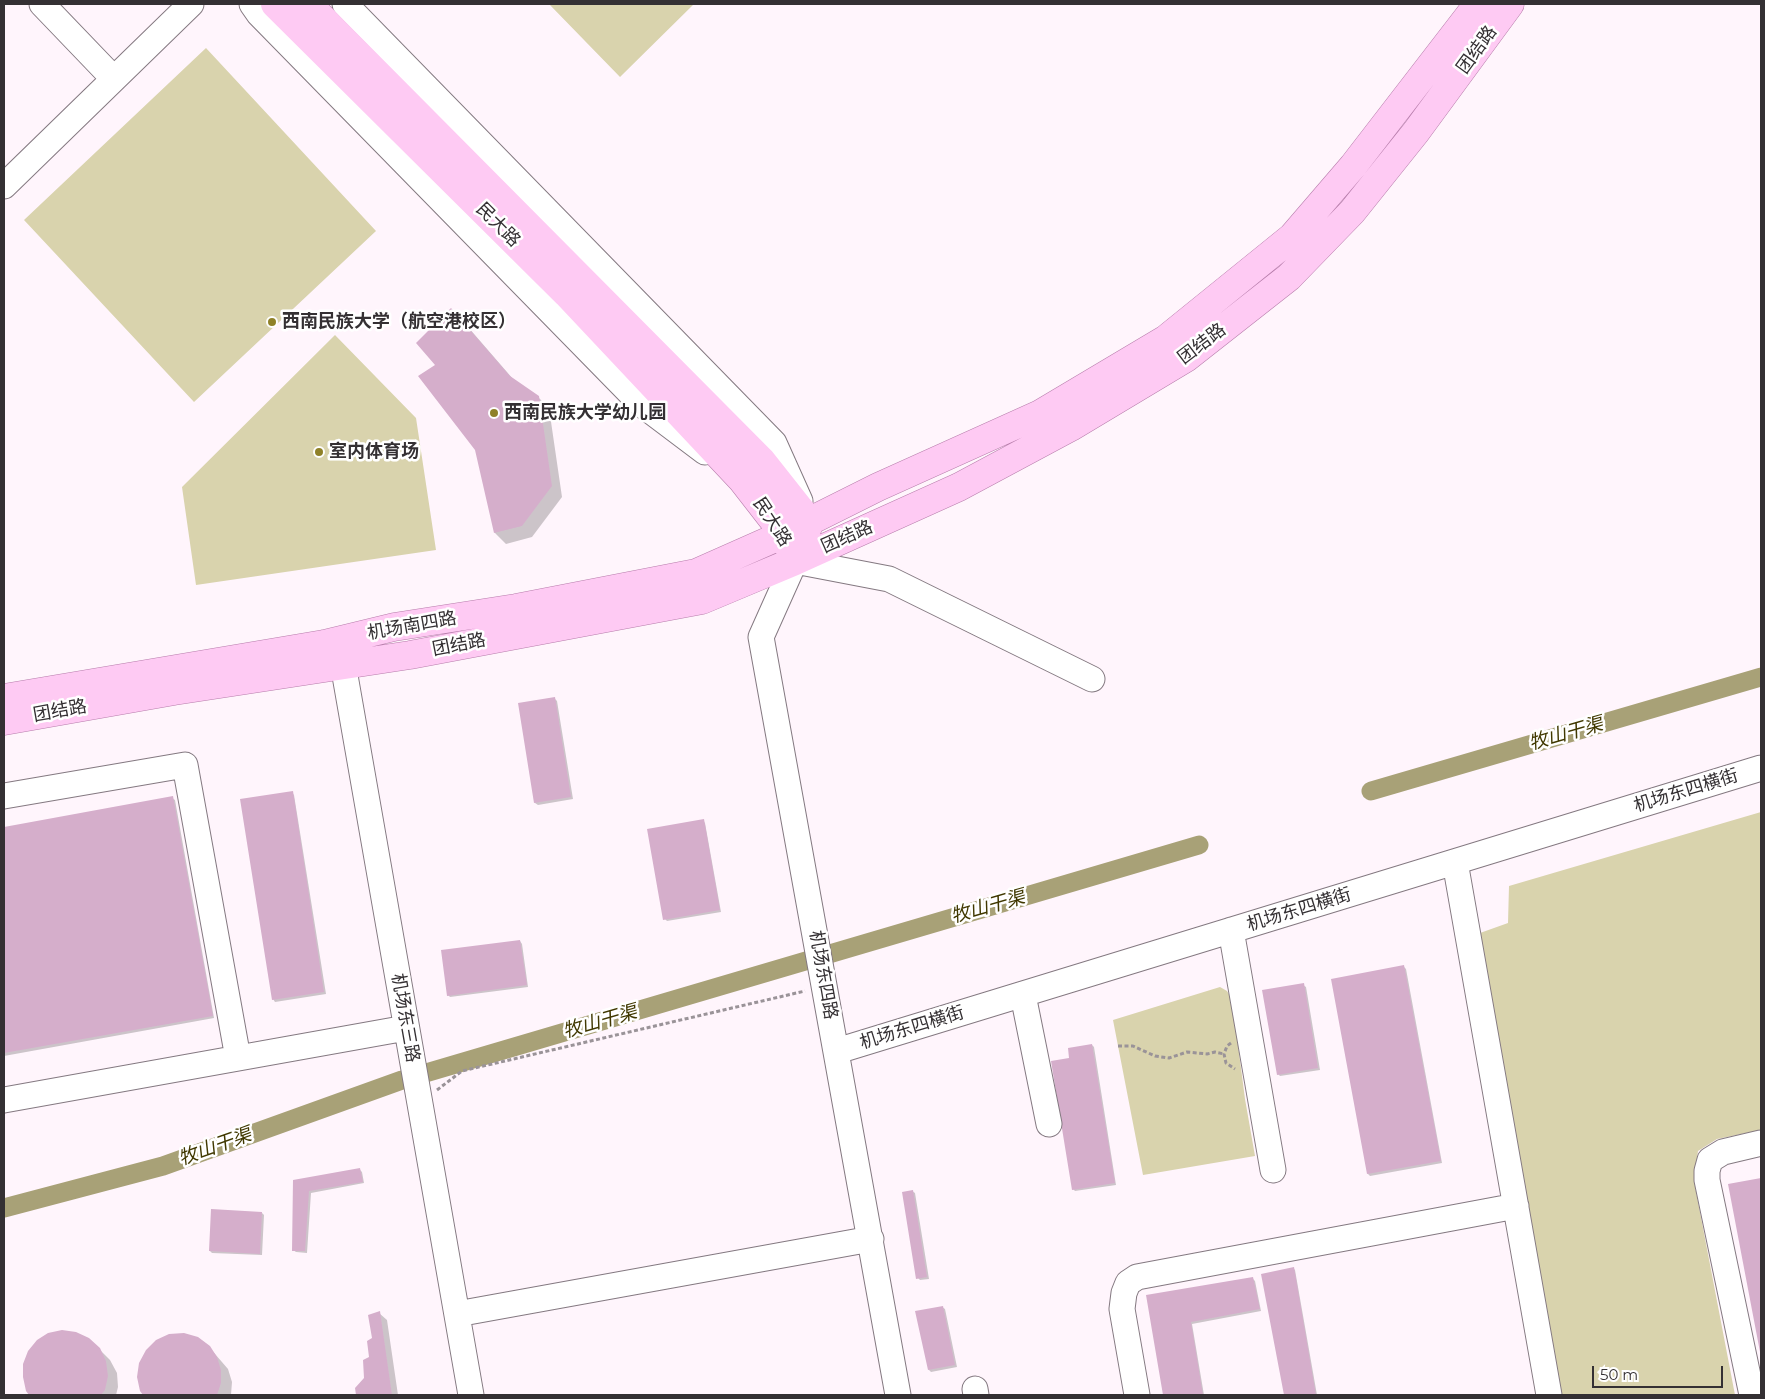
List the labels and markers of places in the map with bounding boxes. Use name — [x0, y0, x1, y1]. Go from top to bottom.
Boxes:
place label: 西南民族大学（航空港校区） — [282, 311, 516, 333]
marker: 西南民族大学（航空港校区） — [266, 316, 278, 328]
place label: 西南民族大学幼儿园 — [504, 402, 666, 424]
marker: 西南民族大学幼儿园 — [488, 407, 500, 419]
place label: 室内体育场 — [329, 441, 419, 463]
marker: 室内体育场 — [313, 446, 325, 458]

